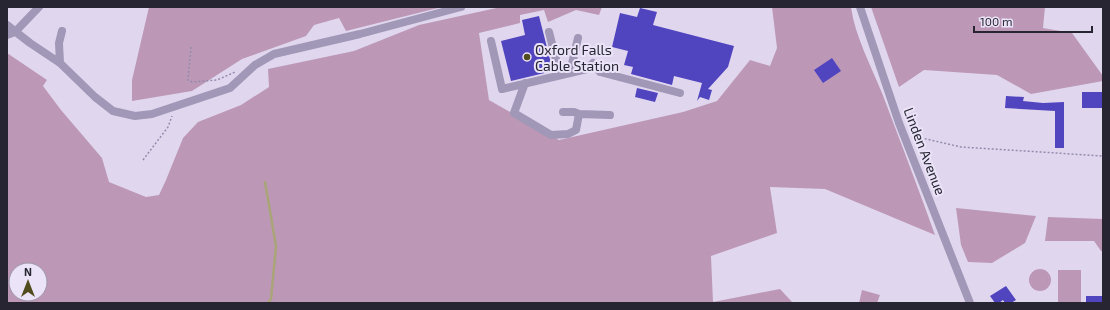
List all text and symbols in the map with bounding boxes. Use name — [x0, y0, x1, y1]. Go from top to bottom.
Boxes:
scale bar — [974, 8, 1092, 34]
text: 100 m — [980, 14, 1012, 28]
place label: Oxford Falls Cable Station — [535, 41, 619, 74]
marker: Oxford Falls Cable Station — [522, 52, 532, 62]
street label: Linden Avenue — [901, 105, 949, 197]
north arrow — [8, 262, 48, 302]
text: N — [24, 265, 32, 278]

